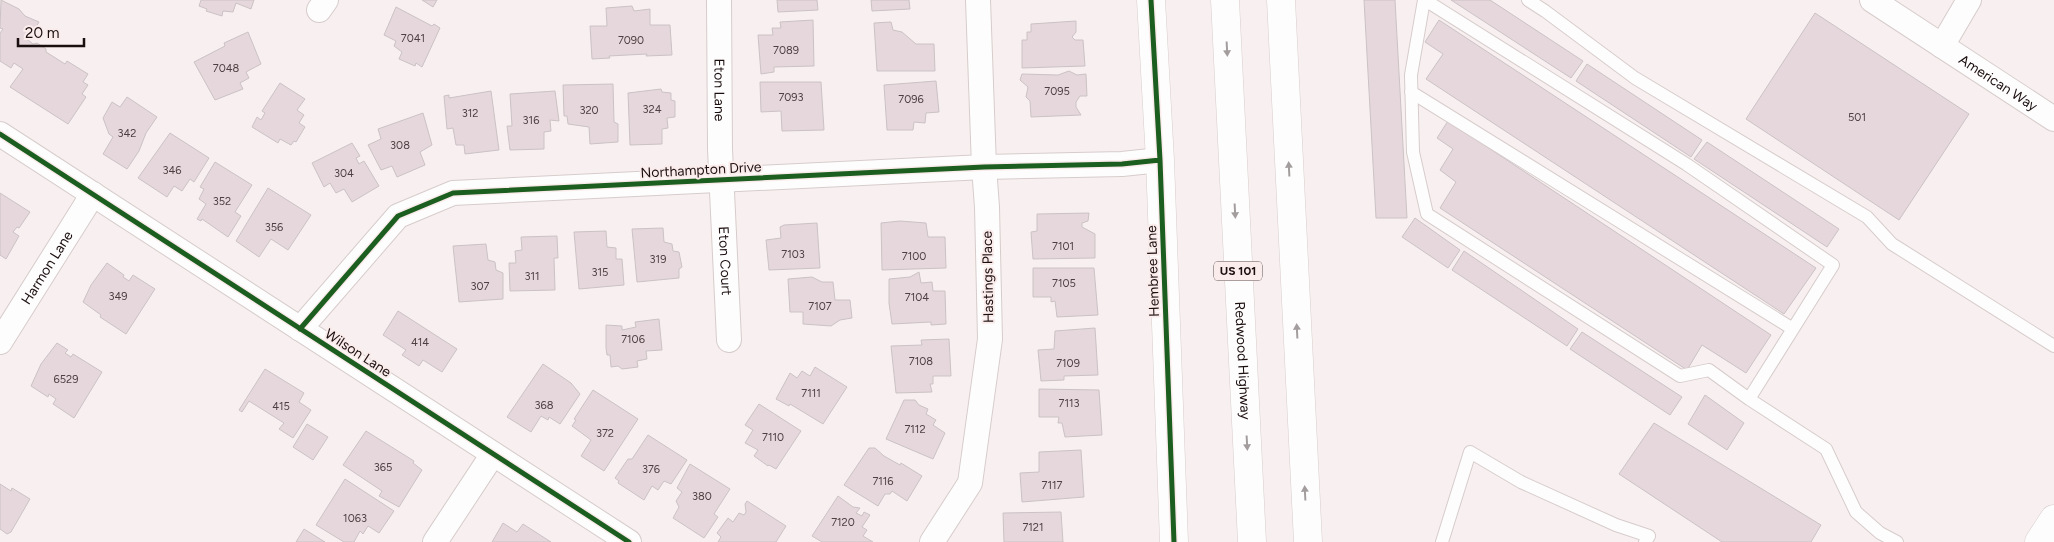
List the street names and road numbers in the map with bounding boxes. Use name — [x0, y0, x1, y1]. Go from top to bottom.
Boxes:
street label: American Way — [1956, 51, 2041, 115]
street label: Eton Lane — [711, 59, 728, 122]
street label: Northampton Drive — [640, 158, 762, 182]
street label: Hembree Lane — [1143, 225, 1163, 317]
street label: Eton Court — [715, 226, 735, 296]
street label: Harmon Lane — [17, 227, 76, 307]
street label: Hastings Place — [979, 230, 997, 323]
road number: US 101 — [1214, 262, 1262, 280]
street label: Redwood Highway — [1232, 301, 1254, 421]
street label: Wilson Lane — [322, 325, 395, 381]

